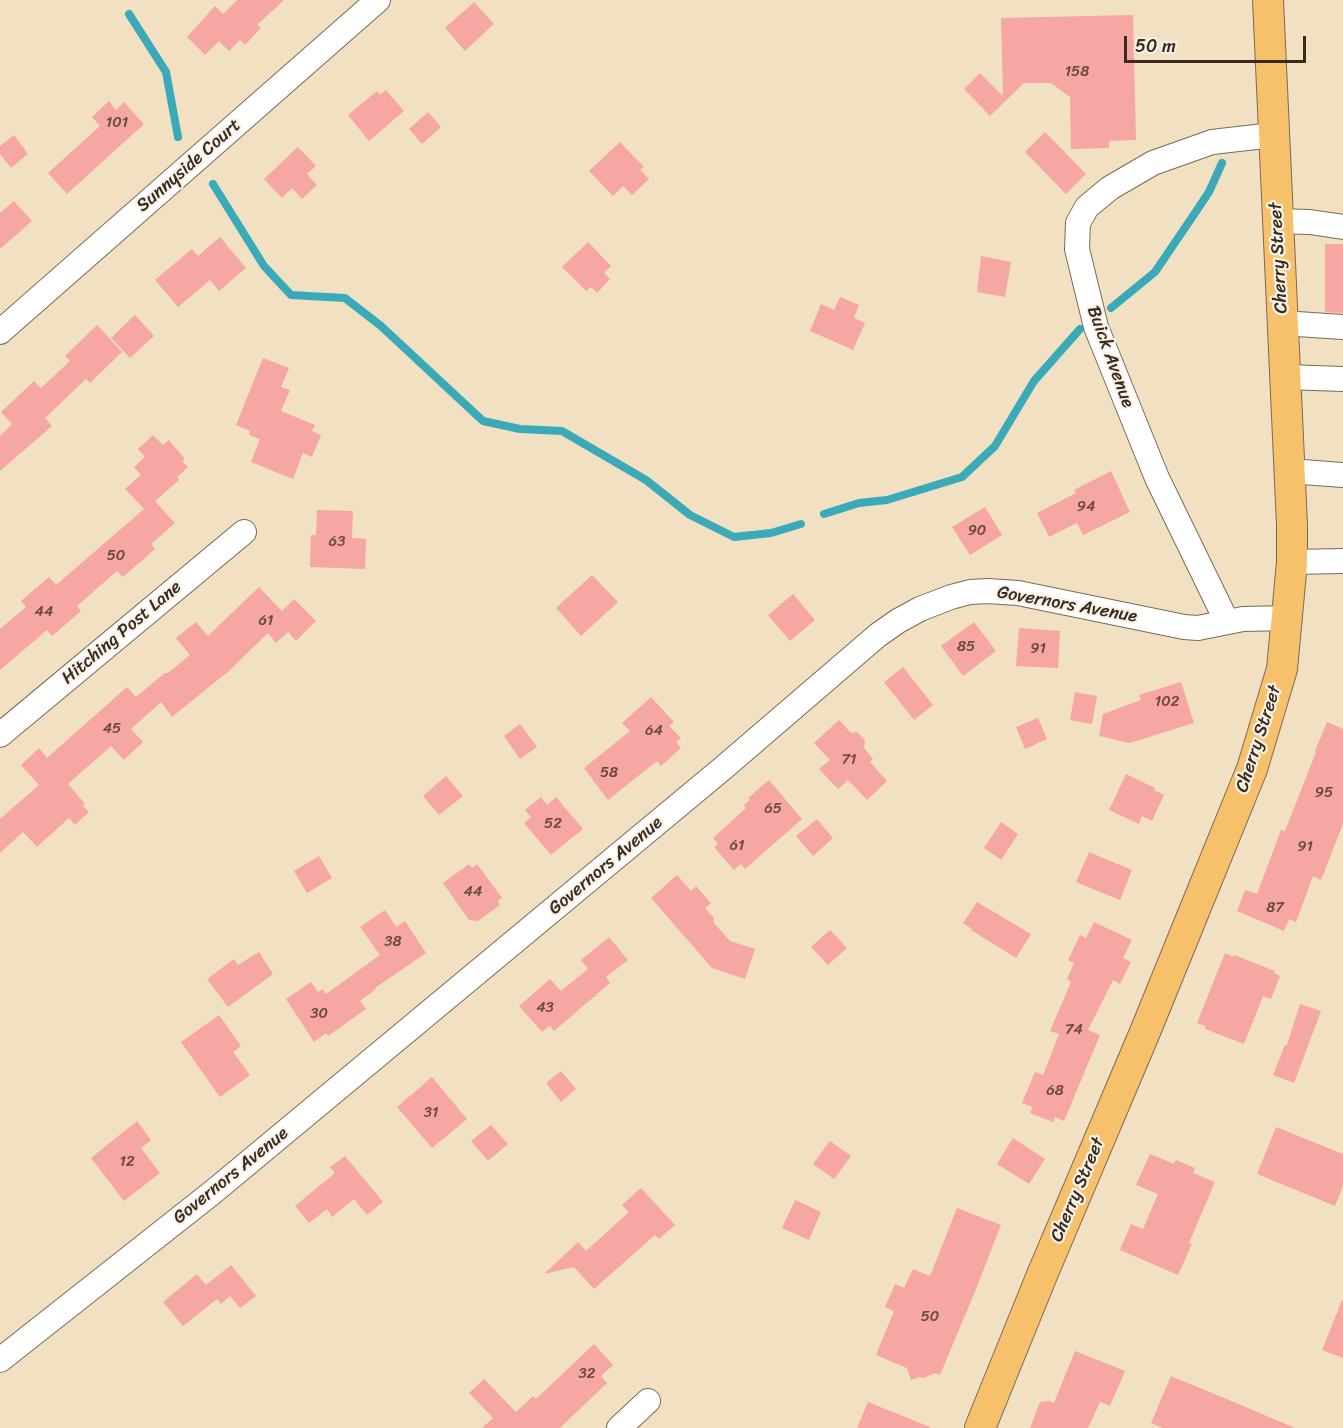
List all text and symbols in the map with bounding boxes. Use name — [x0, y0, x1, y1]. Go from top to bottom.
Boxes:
scale bar — [1127, 24, 1308, 62]
text: 50 m — [1135, 30, 1176, 62]
house number: 158 — [1065, 63, 1089, 81]
house number: 101 — [106, 114, 128, 132]
street label: Sunnyside Court — [133, 115, 245, 217]
street label: Cherry Street — [1265, 202, 1293, 314]
street label: Buick Avenue — [1082, 303, 1138, 411]
house number: 94 — [1077, 498, 1095, 516]
house number: 90 — [968, 522, 986, 540]
house number: 63 — [329, 533, 345, 551]
house number: 50 — [107, 547, 125, 565]
street label: Hitching Post Lane — [58, 577, 186, 689]
street label: Governors Avenue — [995, 582, 1139, 628]
house number: 44 — [35, 603, 53, 621]
house number: 61 — [259, 612, 273, 630]
house number: 85 — [957, 638, 975, 656]
house number: 91 — [1030, 640, 1046, 658]
street label: Cherry Street — [1232, 683, 1286, 795]
house number: 102 — [1155, 693, 1179, 711]
house number: 45 — [103, 720, 121, 738]
house number: 64 — [645, 722, 663, 740]
house number: 71 — [842, 751, 856, 769]
house number: 58 — [600, 764, 618, 782]
house number: 95 — [1315, 784, 1333, 802]
house number: 65 — [764, 800, 782, 818]
street label: Governors Avenue — [545, 812, 667, 920]
house number: 52 — [544, 815, 562, 833]
house number: 61 — [730, 837, 744, 855]
house number: 91 — [1297, 838, 1313, 856]
house number: 44 — [464, 883, 482, 901]
house number: 87 — [1266, 899, 1284, 917]
house number: 38 — [384, 933, 402, 951]
house number: 43 — [536, 999, 554, 1017]
house number: 30 — [310, 1005, 328, 1023]
house number: 74 — [1065, 1021, 1083, 1039]
house number: 68 — [1046, 1082, 1064, 1100]
house number: 31 — [424, 1104, 438, 1122]
street label: Governors Avenue — [169, 1123, 293, 1229]
street label: Cherry Street — [1046, 1135, 1110, 1245]
house number: 12 — [119, 1153, 135, 1171]
house number: 50 — [921, 1308, 939, 1326]
house number: 32 — [579, 1365, 595, 1383]

